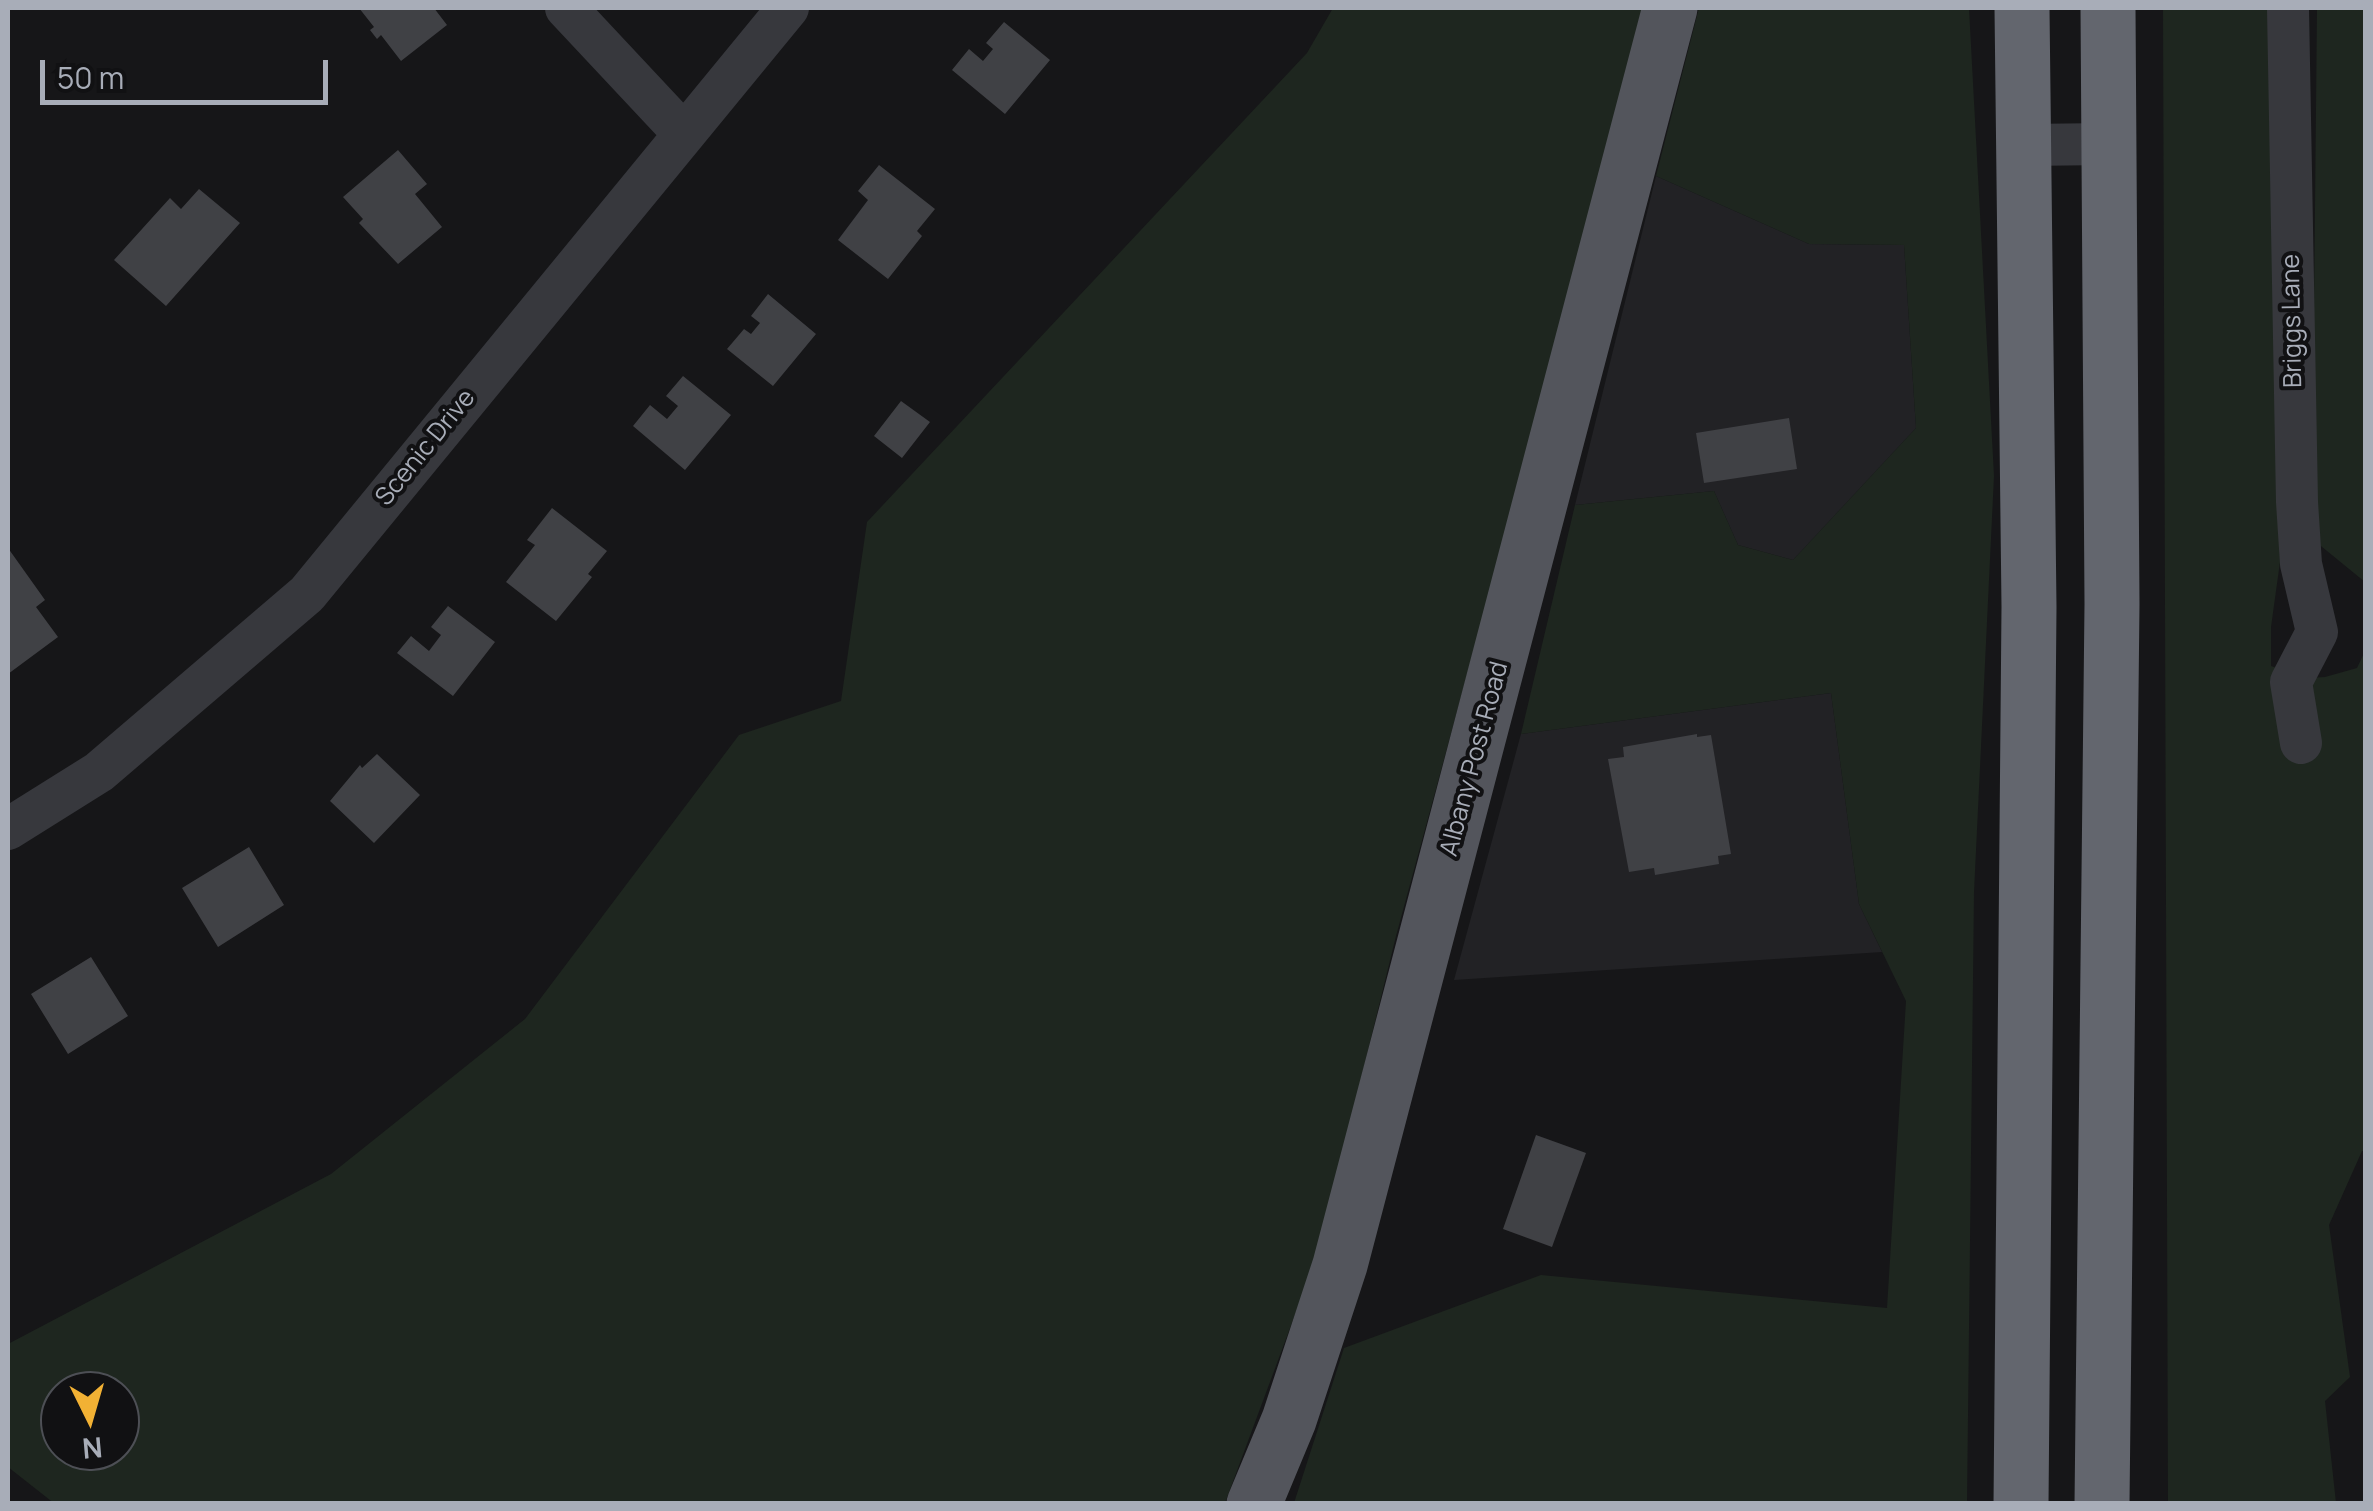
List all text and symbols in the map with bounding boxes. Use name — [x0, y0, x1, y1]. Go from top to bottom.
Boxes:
scale bar — [45, 40, 332, 102]
text: 50 m — [57, 57, 124, 98]
street label: Briggs Lane — [2277, 254, 2309, 388]
street label: Scenic Drive — [370, 384, 482, 512]
street label: Albany Post Road — [1435, 659, 1515, 859]
north arrow — [40, 1371, 140, 1471]
text: N — [81, 1429, 104, 1469]

